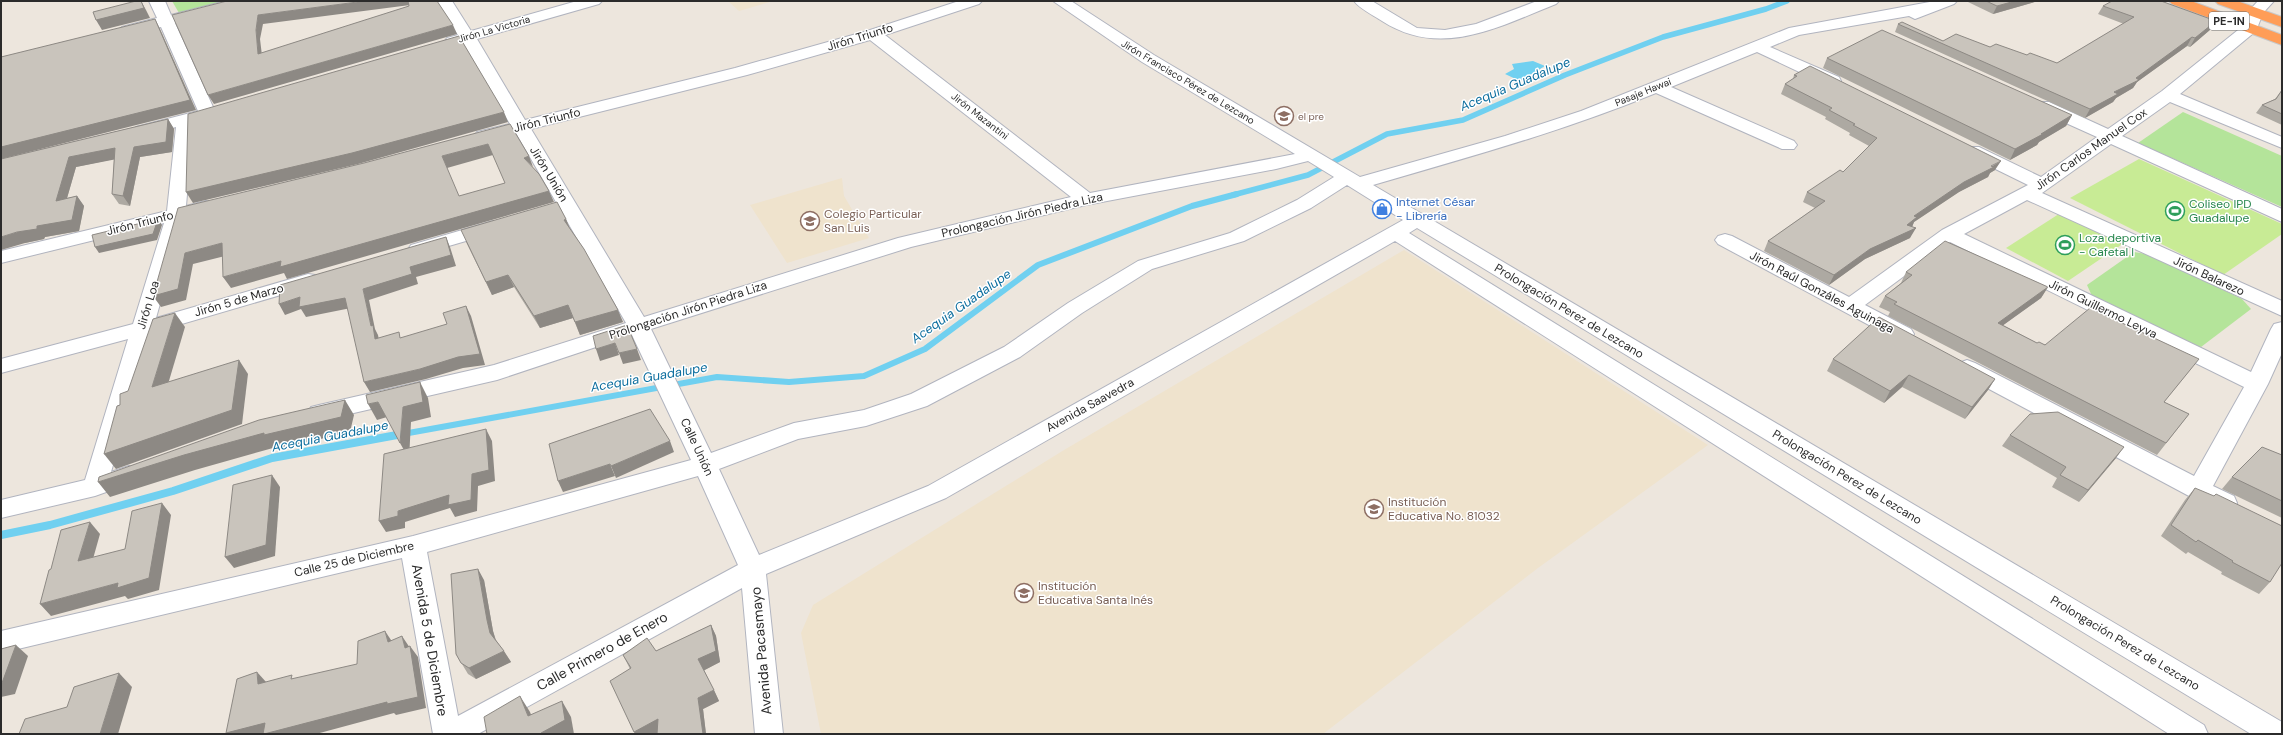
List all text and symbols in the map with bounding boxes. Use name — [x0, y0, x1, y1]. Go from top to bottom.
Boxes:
street label: Jirón La Victoria — [456, 12, 532, 46]
road number: PE-1N — [2209, 12, 2249, 30]
street label: Jirón Triunfo — [825, 19, 895, 55]
street label: Jirón Francisco Pérez de Lezcano — [1119, 37, 1257, 127]
water label: Acequia Guadalupe — [1456, 53, 1573, 115]
street label: Pasaje Hawai — [1613, 75, 1673, 109]
street label: Jirón Mazantini — [949, 90, 1011, 142]
street label: Jirón Triunfo — [512, 104, 582, 136]
street label: Jirón Carlos Manuel Cox — [2032, 104, 2150, 194]
school or university icon: el pre — [1273, 105, 1295, 127]
place label: el pre — [1298, 110, 1324, 123]
street label: Jirón Unión — [526, 143, 572, 205]
street label: Prolongación Jirón Piedra Liza — [940, 189, 1104, 241]
place label: Internet César - Librería — [1396, 194, 1476, 224]
place label: Coliseo IPD Guadalupe — [2189, 196, 2251, 226]
shop icon: Internet César - Librería — [1371, 198, 1393, 220]
sports icon: Coliseo IPD Guadalupe — [2164, 200, 2186, 222]
place label: Colegio Particular San Luis — [824, 206, 922, 236]
street label: Jirón Triunfo — [105, 207, 175, 239]
school or university icon: Colegio Particular San Luis — [799, 210, 821, 232]
place label: Loza deportiva - Cafetal I — [2079, 230, 2161, 260]
sports icon: Loza deportiva - Cafetal I — [2054, 234, 2076, 256]
street label: Jirón Raúl Gonzáles Aguinaga — [1747, 247, 1897, 337]
street label: Jirón Balarezo — [2171, 252, 2247, 300]
street label: Prolongación Perez de Lezcano — [1491, 260, 1647, 362]
water label: Acequia Guadalupe — [907, 265, 1014, 348]
street label: Jirón Guillermo Leyva — [2046, 276, 2160, 342]
street label: Prolongación Jirón Piedra Liza — [607, 277, 769, 343]
street label: Jirón Loa — [133, 279, 163, 331]
street label: Jirón 5 de Marzo — [193, 280, 285, 320]
water label: Acequia Guadalupe — [588, 358, 709, 396]
street label: Avenida Saavedra — [1043, 374, 1137, 436]
street label: Calle Unión — [677, 415, 717, 479]
water label: Acequia Guadalupe — [269, 416, 390, 456]
street label: Prolongación Perez de Lezcano — [1769, 426, 1925, 528]
place label: Institución Educativa No. 81032 — [1388, 494, 1500, 524]
school or university icon: Institución Educativa No. 81032 — [1363, 498, 1385, 520]
street label: Calle 25 de Diciembre — [293, 537, 416, 581]
street label: Avenida 5 de Diciembre — [408, 562, 452, 718]
place label: Institución Educativa Santa Inés — [1038, 578, 1153, 608]
school or university icon: Institución Educativa Santa Inés — [1013, 582, 1035, 604]
street label: Avenida Pacasmayo — [746, 586, 776, 716]
street label: Prolongación Perez de Lezcano — [2047, 592, 2203, 694]
street label: Calle Primero de Enero — [533, 607, 671, 695]

